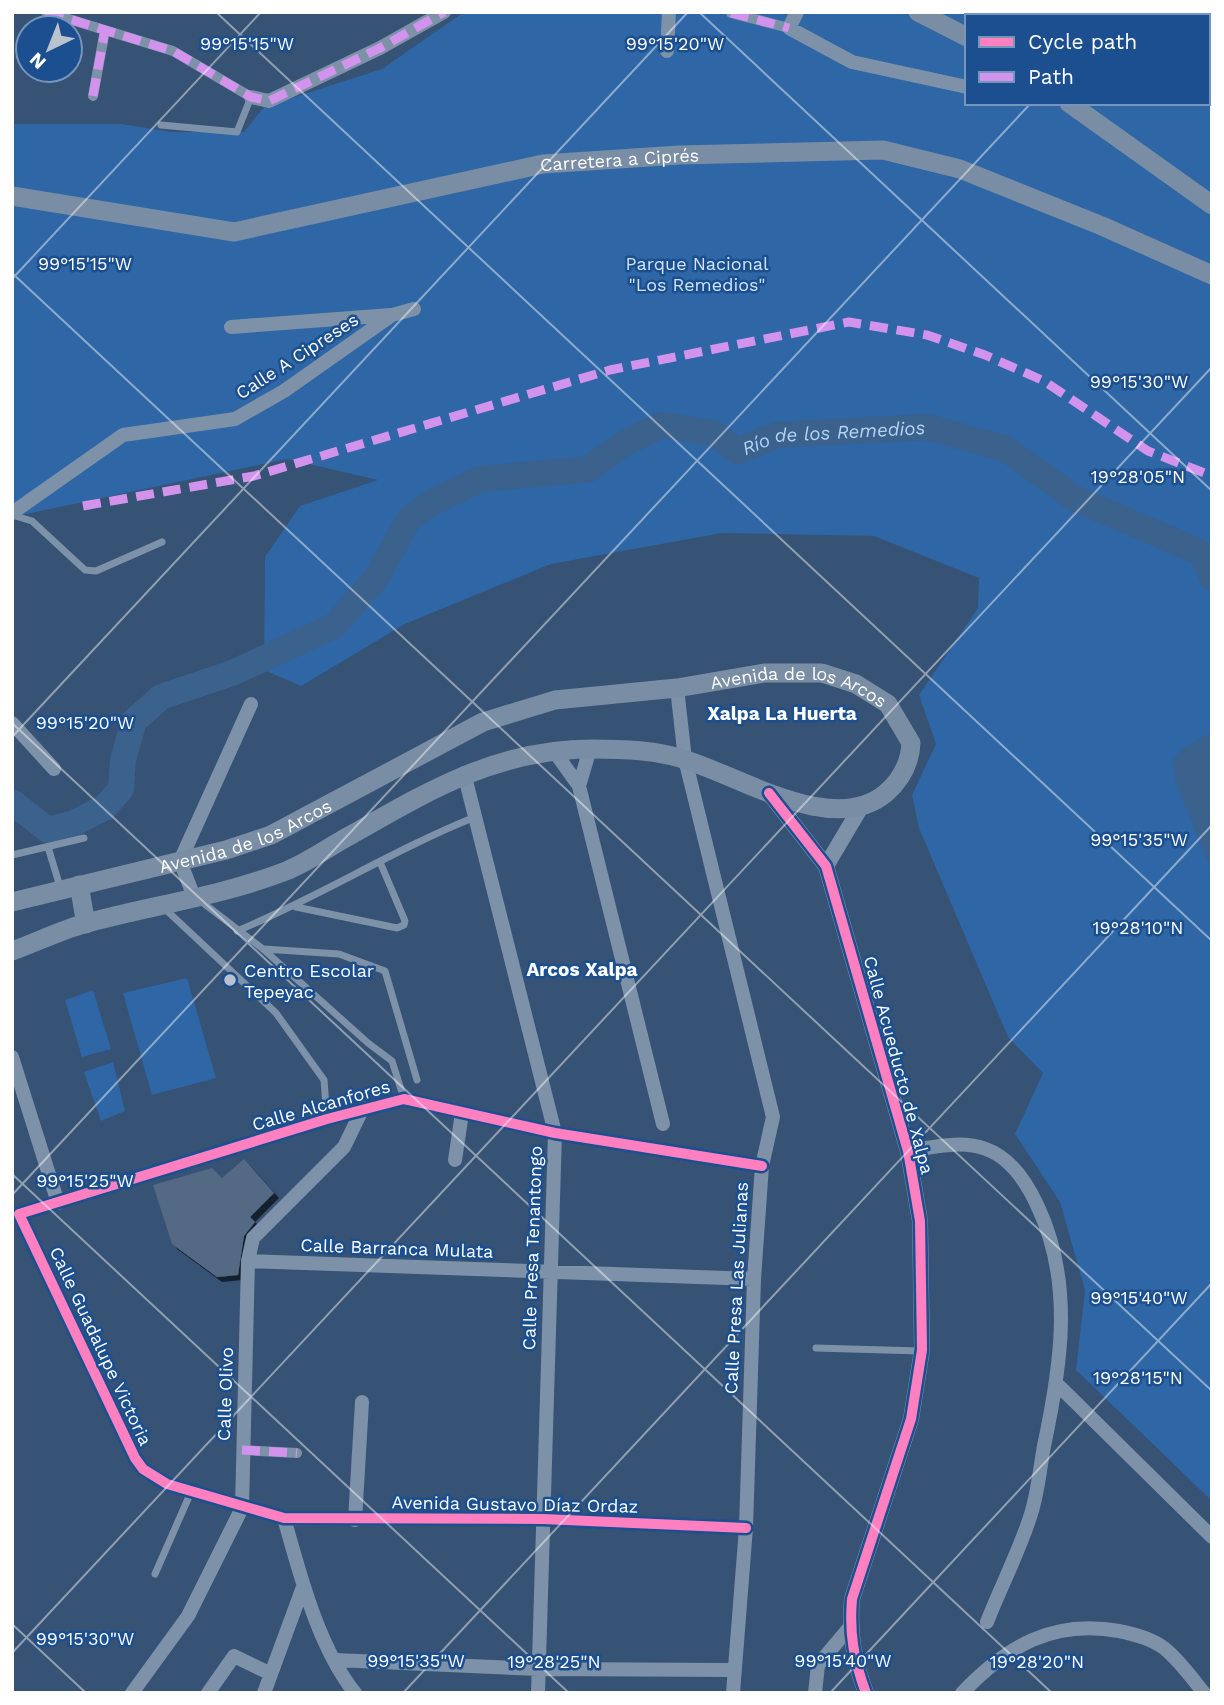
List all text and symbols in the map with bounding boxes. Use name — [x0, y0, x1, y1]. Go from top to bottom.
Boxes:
north arrow — [14, 14, 84, 84]
legend — [965, 14, 1210, 105]
text: Cycle path — [1028, 29, 1137, 54]
text: 99°15'15"W — [200, 33, 294, 54]
text: 99°15'20"W — [626, 33, 724, 54]
text: N — [25, 48, 51, 74]
text: Path — [1028, 64, 1074, 89]
street label: Carretera a Ciprés — [539, 144, 699, 175]
text: 99°15'15"W — [38, 253, 132, 274]
park label: Parque Nacional "Los Remedios" — [626, 253, 769, 295]
street label: Calle A Cipreses — [232, 309, 362, 403]
text: 99°15'30"W — [1090, 371, 1188, 392]
water label: Río de los Remedios — [738, 416, 926, 460]
text: 19°28'05"N — [1091, 466, 1185, 487]
street label: Avenida de los Arcos — [709, 662, 891, 711]
district label: Xalpa La Huerta — [707, 702, 857, 725]
text: 99°15'20"W — [36, 712, 134, 733]
street label: Avenida de los Arcos — [157, 794, 335, 876]
text: 99°15'35"W — [1090, 829, 1188, 850]
text: 19°28'10"N — [1093, 917, 1183, 938]
street label: Calle Acueducto de Xalpa — [860, 954, 938, 1176]
district label: Arcos Xalpa — [526, 958, 638, 981]
place label: Centro Escolar Tepeyac — [244, 960, 374, 1002]
marker: Centro Escolar Tepeyac — [222, 972, 238, 988]
street label: Calle Alcanfores — [250, 1075, 392, 1135]
street label: Calle Presa Tenantongo — [518, 1145, 546, 1351]
text: 99°15'25"W — [36, 1170, 134, 1191]
street label: Calle Presa Las Julianas — [720, 1181, 752, 1395]
street label: Calle Barranca Mulata — [300, 1234, 494, 1262]
street label: Calle Guadalupe Victoria — [46, 1243, 156, 1449]
text: 99°15'40"W — [1090, 1287, 1188, 1308]
street label: Calle Olivo — [213, 1347, 237, 1441]
text: 19°28'15"N — [1093, 1367, 1183, 1388]
street label: Avenida Gustavo Díaz Ordaz — [392, 1491, 638, 1517]
text: 99°15'30"W — [36, 1628, 134, 1649]
text: 99°15'35"W — [367, 1650, 465, 1671]
text: 99°15'40"W — [794, 1650, 892, 1671]
text: 19°28'25"N — [507, 1651, 601, 1672]
text: 19°28'20"N — [990, 1651, 1084, 1672]

